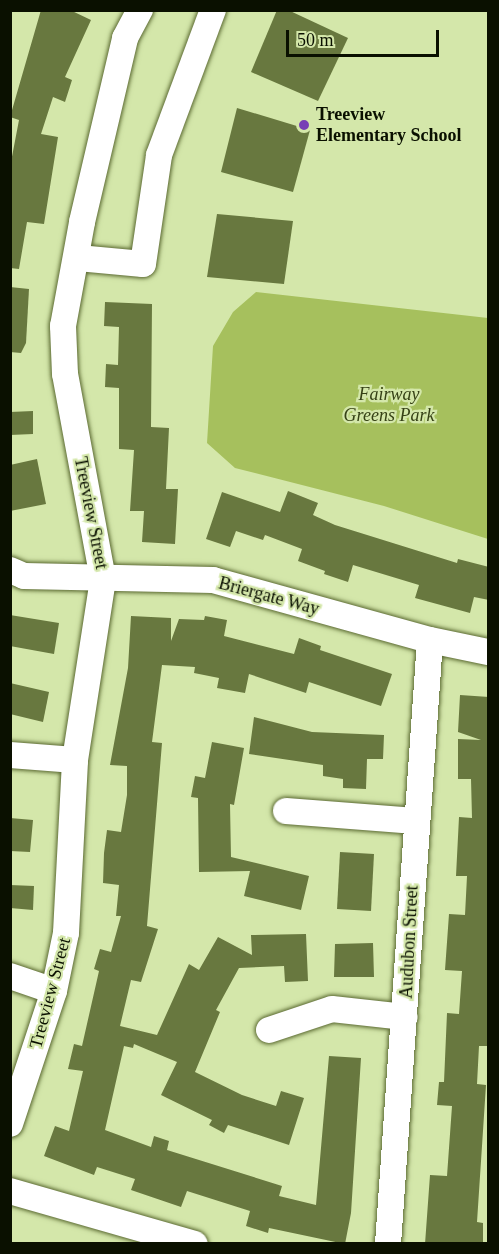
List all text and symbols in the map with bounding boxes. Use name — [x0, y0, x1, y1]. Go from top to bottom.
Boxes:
scale bar — [289, 18, 442, 56]
text: 50 m — [297, 30, 334, 50]
place label: Treeview Elementary School — [316, 104, 461, 146]
marker: Treeview Elementary School — [297, 118, 311, 132]
park label: Fairway Greens Park — [344, 384, 434, 426]
street label: Treeview Street — [70, 455, 112, 571]
street label: Briergate Way — [216, 572, 322, 620]
street label: Audubon Street — [395, 885, 423, 999]
street label: Treeview Street — [25, 935, 75, 1051]

